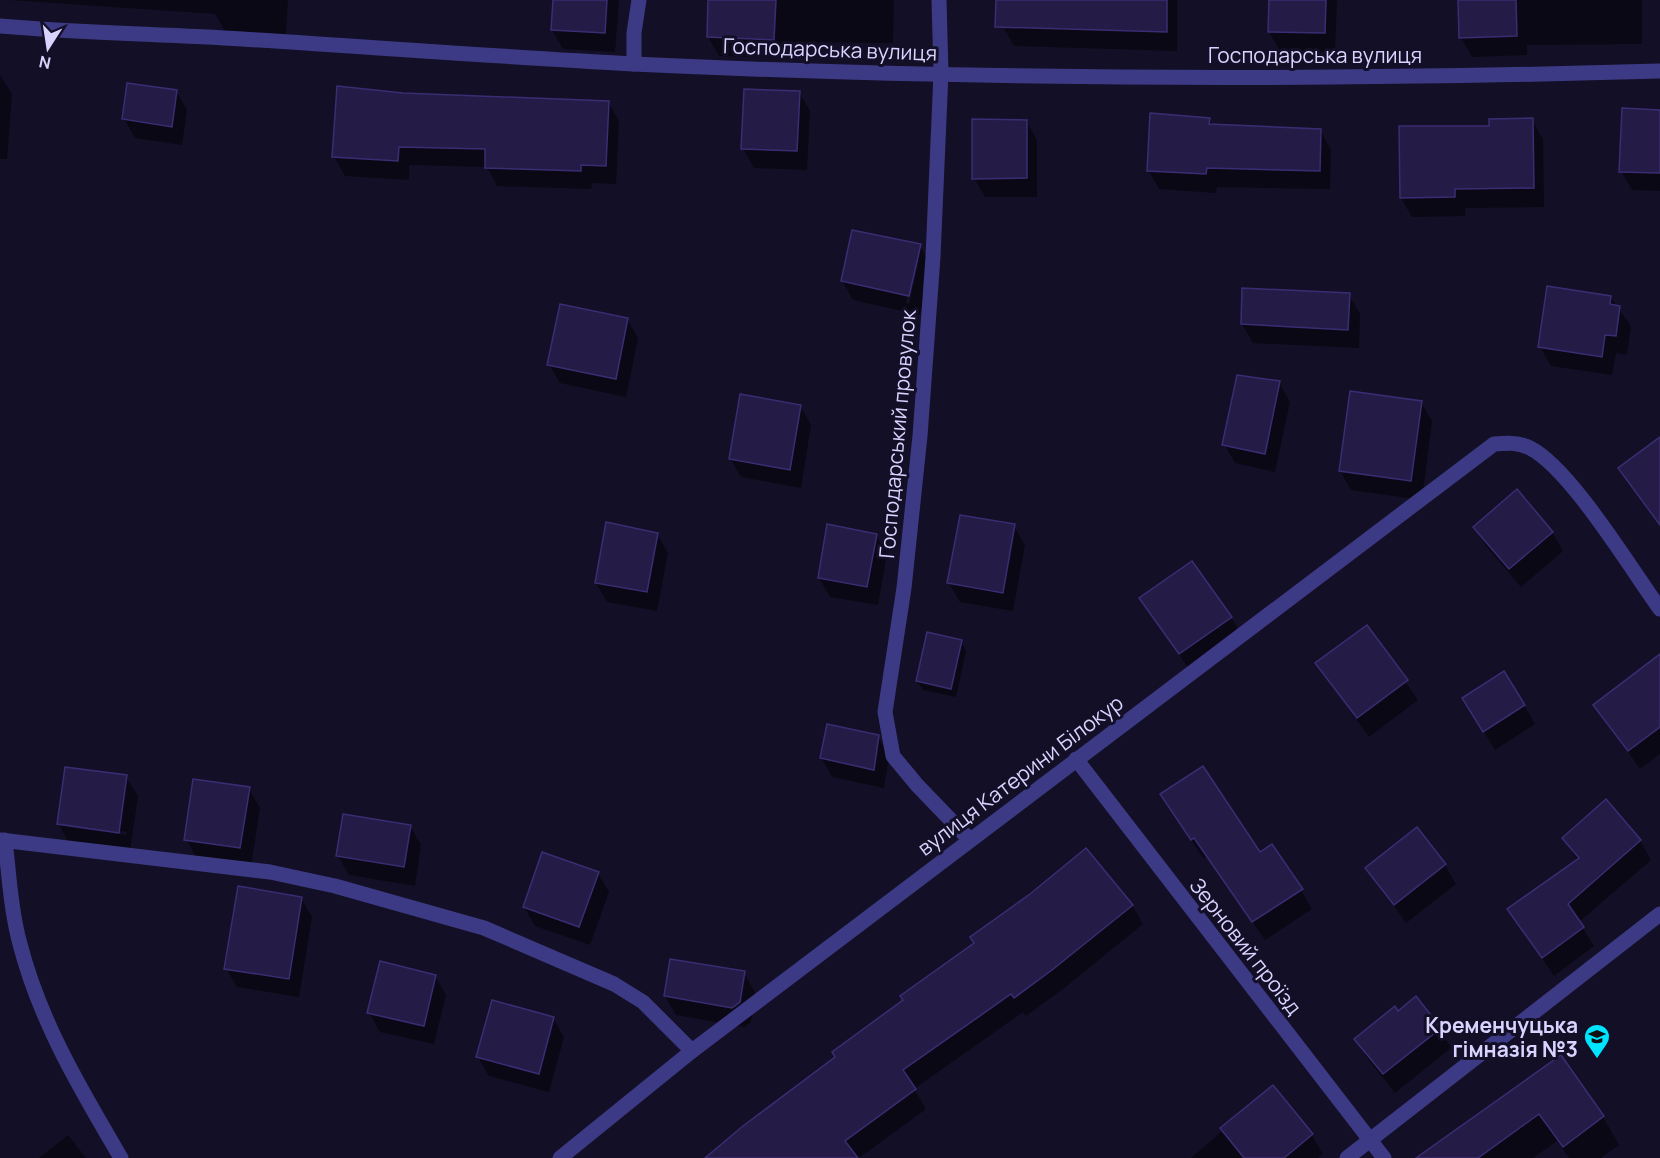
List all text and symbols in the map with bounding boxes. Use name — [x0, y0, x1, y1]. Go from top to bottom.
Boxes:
north arrow — [18, 18, 78, 78]
street label: Господарська вулиця — [722, 31, 938, 67]
street label: Господарська вулиця — [1208, 41, 1422, 69]
text: N — [37, 51, 53, 75]
street label: Господарський провулок — [872, 308, 922, 560]
street label: вулиця Катерини Білокур — [911, 688, 1129, 862]
street label: Зерновий проїзд — [1184, 872, 1308, 1020]
place label: Кременчуцька гімназія №3 — [1425, 1011, 1578, 1063]
school or university icon: Кременчуцька гімназія №3 — [1582, 1022, 1612, 1060]

